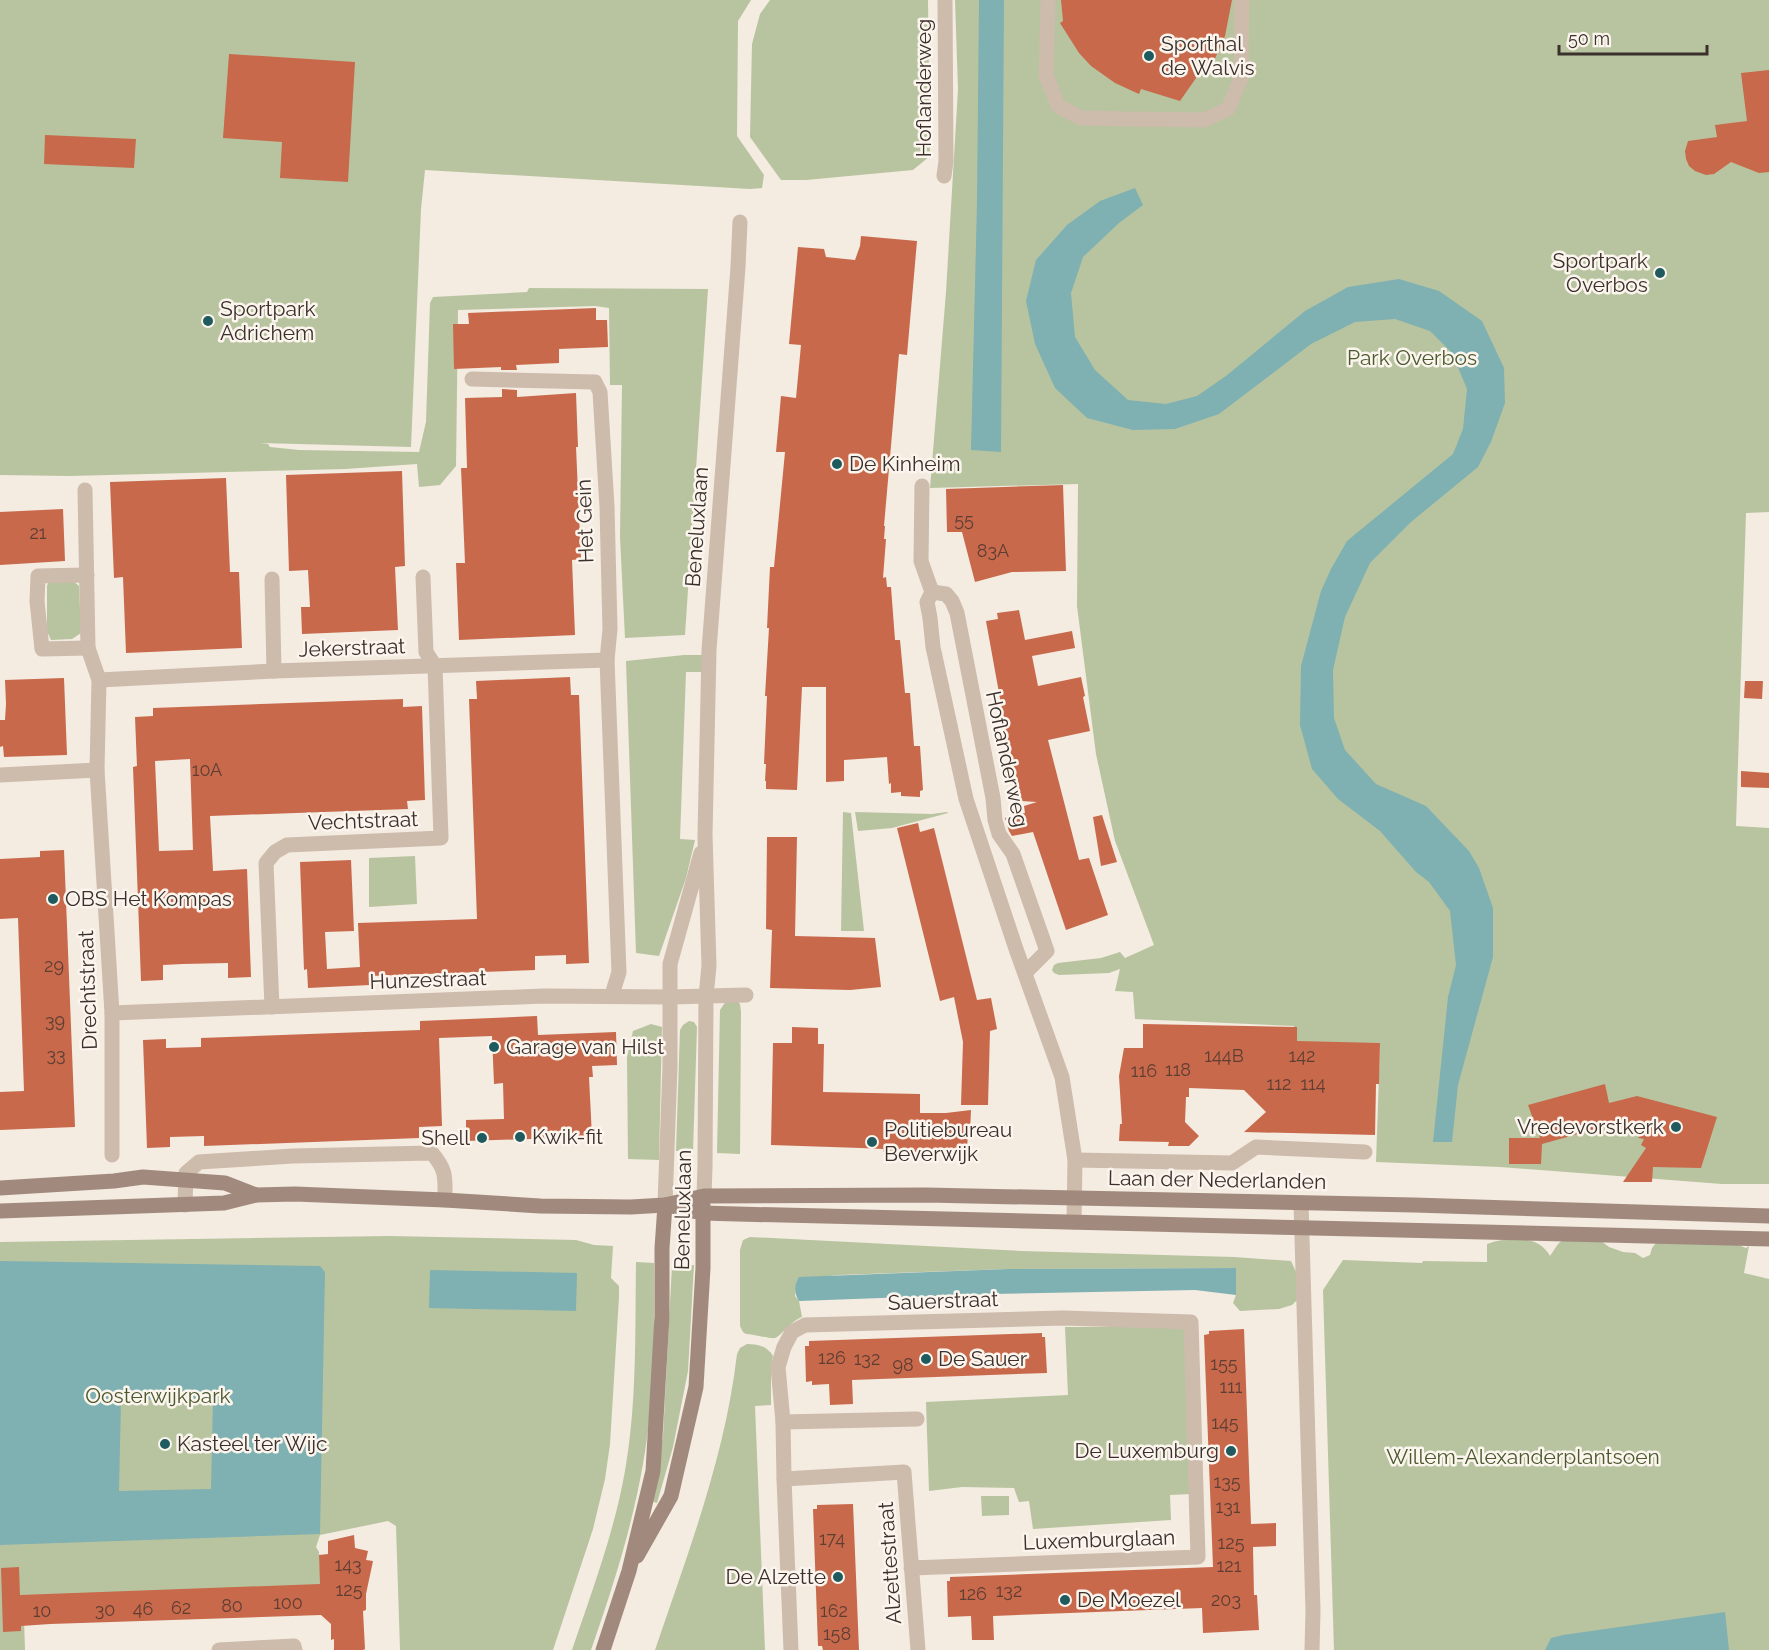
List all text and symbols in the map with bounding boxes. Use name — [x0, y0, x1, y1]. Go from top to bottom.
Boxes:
scale bar — [1559, 18, 1708, 56]
street label: Hoflanderweg — [911, 19, 936, 157]
text: 50 m — [1568, 28, 1610, 49]
place label: Sporthal de Walvis — [1161, 31, 1255, 80]
marker: Sporthal de Walvis — [1142, 49, 1156, 63]
place label: Sportpark Overbos — [1552, 248, 1648, 297]
marker: Sportpark Overbos — [1653, 266, 1667, 280]
place label: Sportpark Adrichem — [220, 296, 316, 345]
marker: Sportpark Adrichem — [201, 314, 215, 328]
park label: Park Overbos — [1347, 345, 1477, 370]
place label: De Kinheim — [849, 451, 960, 476]
marker: De Kinheim — [830, 457, 844, 471]
street label: Beneluxlaan — [680, 466, 713, 588]
street label: Het Gein — [571, 479, 598, 563]
house number: 55 — [954, 509, 974, 530]
house number: 21 — [29, 522, 47, 543]
house number: 83A — [977, 540, 1009, 561]
street label: Jekerstraat — [298, 633, 406, 662]
street label: Hoflanderweg — [981, 689, 1034, 829]
house number: 10A — [192, 759, 222, 780]
street label: Vechtstraat — [307, 806, 419, 835]
place label: OBS Het Kompas — [65, 886, 232, 911]
marker: OBS Het Kompas — [46, 892, 60, 906]
street label: Drechtstraat — [73, 930, 102, 1050]
house number: 29 — [44, 955, 64, 976]
street label: Hunzestraat — [369, 965, 487, 994]
house number: 39 — [45, 1010, 65, 1031]
place label: Garage van Hilst — [506, 1034, 664, 1059]
marker: Garage van Hilst — [487, 1040, 501, 1054]
house number: 33 — [46, 1044, 66, 1065]
house number: 144B — [1204, 1045, 1244, 1066]
house number: 142 — [1289, 1045, 1315, 1066]
house number: 118 — [1165, 1059, 1191, 1080]
house number: 116 — [1131, 1060, 1157, 1081]
house number: 112 — [1267, 1073, 1291, 1094]
house number: 114 — [1300, 1073, 1326, 1094]
place label: Vredevorstkerk — [1517, 1114, 1664, 1139]
place label: Politiebureau Beverwijk — [884, 1117, 1012, 1166]
marker: Vredevorstkerk — [1669, 1120, 1683, 1134]
place label: Kwik-fit — [532, 1124, 603, 1149]
place label: Shell — [421, 1125, 470, 1150]
marker: Kwik-fit — [513, 1130, 527, 1144]
marker: Shell — [475, 1131, 489, 1145]
marker: Politiebureau Beverwijk — [865, 1135, 879, 1149]
street label: Beneluxlaan — [669, 1150, 696, 1270]
street label: Laan der Nederlanden — [1108, 1165, 1326, 1194]
street label: Sauerstraat — [887, 1286, 999, 1315]
place label: De Sauer — [938, 1346, 1028, 1371]
house number: 126 — [818, 1347, 846, 1368]
house number: 132 — [854, 1348, 880, 1369]
marker: De Sauer — [919, 1352, 933, 1366]
house number: 155 — [1210, 1353, 1238, 1374]
house number: 98 — [892, 1354, 914, 1375]
house number: 111 — [1219, 1376, 1243, 1397]
park label: Oosterwijkpark — [85, 1383, 231, 1408]
house number: 145 — [1211, 1412, 1239, 1433]
place label: Kasteel ter Wijc — [177, 1431, 328, 1456]
marker: Kasteel ter Wijc — [158, 1437, 172, 1451]
place label: De Luxemburg — [1074, 1438, 1219, 1463]
marker: De Luxemburg — [1224, 1444, 1238, 1458]
park label: Willem-Alexanderplantsoen — [1386, 1444, 1660, 1469]
house number: 135 — [1213, 1471, 1241, 1492]
house number: 131 — [1215, 1496, 1241, 1517]
street label: Alzettestraat — [873, 1501, 906, 1625]
street label: Luxemburglaan — [1022, 1524, 1176, 1555]
house number: 174 — [819, 1528, 845, 1549]
house number: 125 — [1218, 1532, 1245, 1553]
house number: 143 — [334, 1554, 362, 1575]
house number: 121 — [1217, 1555, 1242, 1576]
place label: De Alzette — [726, 1564, 826, 1589]
marker: De Alzette — [831, 1570, 845, 1584]
house number: 125 — [336, 1579, 363, 1600]
house number: 132 — [996, 1580, 1022, 1601]
house number: 126 — [959, 1583, 987, 1604]
place label: De Moezel — [1077, 1587, 1181, 1612]
house number: 203 — [1211, 1589, 1241, 1610]
house number: 100 — [273, 1592, 303, 1613]
marker: De Moezel — [1058, 1593, 1072, 1607]
house number: 80 — [221, 1595, 243, 1616]
house number: 62 — [171, 1597, 191, 1618]
house number: 46 — [133, 1598, 153, 1619]
house number: 30 — [95, 1599, 115, 1620]
house number: 10 — [33, 1600, 51, 1621]
house number: 162 — [820, 1600, 848, 1621]
house number: 158 — [823, 1623, 851, 1644]

